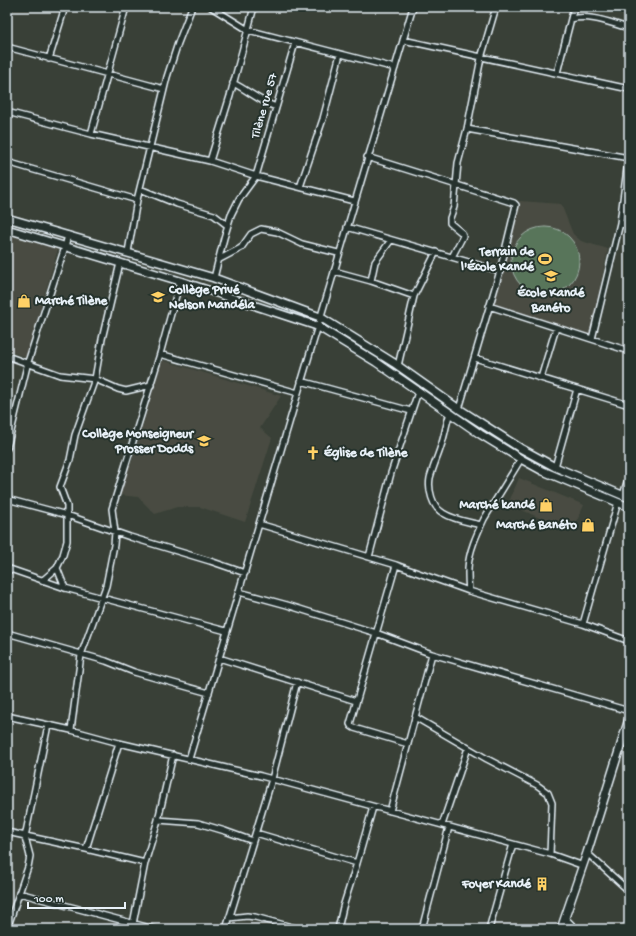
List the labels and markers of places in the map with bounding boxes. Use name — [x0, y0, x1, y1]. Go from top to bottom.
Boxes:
place label: Terrain de l'École Kandé — [460, 245, 535, 275]
sports icon: Terrain de l'École Kandé — [537, 251, 553, 267]
school or university icon: École Kandé Banéto — [543, 268, 559, 284]
place label: Collège Privé Nelson Mandéla — [168, 283, 255, 313]
place label: École Kandé Banéto — [518, 285, 586, 316]
school or university icon: Collège Privé Nelson Mandéla — [150, 289, 166, 305]
shop icon: Marché Tilène — [16, 293, 32, 309]
place label: Marché Tilène — [35, 294, 109, 309]
place label: Collège Monseigneur Prosser Dodds — [81, 427, 194, 457]
school or university icon: Collège Monseigneur Prosser Dodds — [196, 433, 212, 449]
church icon: Église de Tilène — [305, 445, 321, 461]
place label: Église de Tilène — [324, 445, 409, 461]
shop icon: Marché kandé — [538, 497, 554, 513]
place label: Marché kandé — [459, 498, 536, 513]
shop icon: Marché Banéto — [580, 517, 596, 533]
place label: Marché Banéto — [496, 518, 577, 533]
building icon: Foyer Kandé — [534, 876, 550, 892]
place label: Foyer Kandé — [461, 877, 532, 892]

